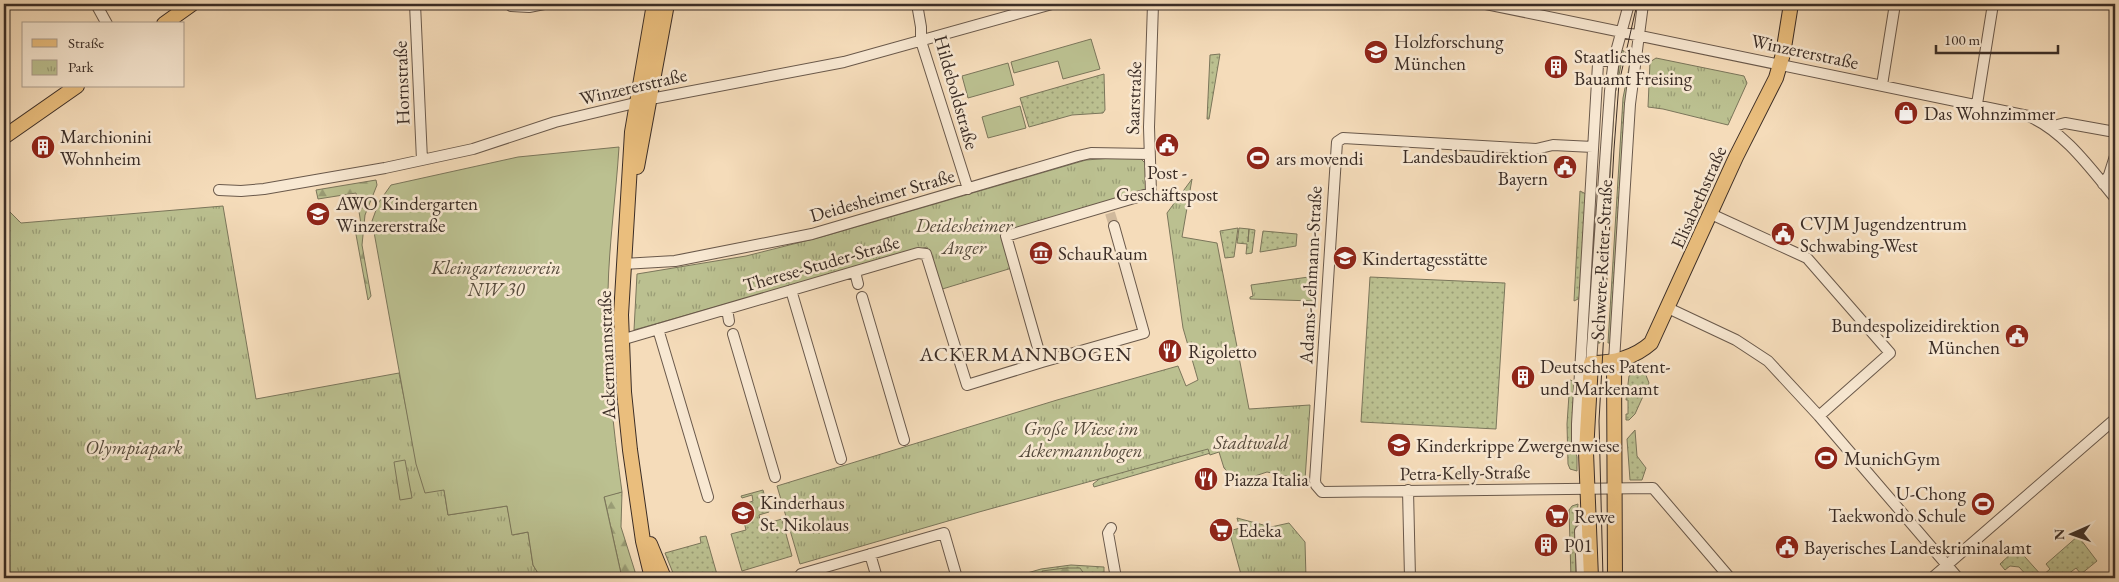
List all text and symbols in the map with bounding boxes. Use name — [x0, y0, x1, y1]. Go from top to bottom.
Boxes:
legend — [22, 22, 185, 88]
scale bar — [1936, 22, 2059, 54]
street label: Winzererstraße — [1749, 28, 1861, 75]
place label: Holzforschung München — [1394, 29, 1504, 76]
text: 100 m — [1944, 30, 1981, 49]
street label: Hildeboldstraße — [928, 32, 985, 152]
text: Straße — [68, 33, 104, 52]
school or university icon: Holzforschung München — [1363, 39, 1389, 65]
street label: Hornstraße — [388, 40, 415, 125]
place label: Staatliches Bauamt Freising — [1574, 44, 1693, 91]
building icon: Staatliches Bauamt Freising — [1543, 54, 1569, 80]
text: Park — [68, 57, 95, 76]
street label: Saarstraße — [1120, 61, 1147, 135]
street label: Winzererstraße — [577, 62, 689, 111]
shop icon: Das Wohnzimmer — [1893, 100, 1919, 126]
place label: Das Wohnzimmer — [1924, 101, 2056, 126]
place label: Marchionini Wohnheim — [60, 124, 152, 171]
public building icon: Post - Geschäftspost — [1154, 132, 1180, 158]
building icon: Marchionini Wohnheim — [30, 134, 56, 160]
street label: Elisabethstraße — [1665, 142, 1732, 252]
place label: Landesbaudirektion Bayern — [1402, 144, 1548, 191]
sports icon: ars movendi — [1245, 145, 1271, 171]
place label: ars movendi — [1276, 146, 1364, 171]
public building icon: Landesbaudirektion Bayern — [1552, 154, 1578, 180]
place label: Post - Geschäftspost — [1116, 160, 1218, 207]
street label: Deidesheimer Straße — [807, 163, 957, 228]
street label: Schwere-Reiter-Straße — [1585, 179, 1618, 341]
street label: Adams-Lehmann-Straße — [1293, 185, 1328, 366]
place label: AWO Kindergarten Winzererstraße — [335, 191, 478, 238]
school or university icon: AWO Kindergarten Winzererstraße — [305, 201, 331, 227]
place label: CVJM Jugendzentrum Schwabing-West — [1800, 211, 1967, 258]
park label: Deidesheimer Anger — [915, 213, 1013, 260]
public building icon: CVJM Jugendzentrum Schwabing-West — [1770, 221, 1796, 247]
street label: Therese-Studer-Straße — [740, 229, 902, 298]
museum icon: SchauRaum — [1028, 240, 1054, 266]
place label: SchauRaum — [1058, 241, 1148, 266]
school or university icon: Kindertagesstätte — [1332, 245, 1358, 271]
place label: Kindertagesstätte — [1362, 246, 1487, 271]
park label: Kleingartenverein NW 30 — [430, 255, 561, 302]
street label: Ackermannstraße — [592, 290, 621, 421]
place label: Bundespolizeidirektion München — [1831, 313, 2000, 360]
public building icon: Bundespolizeidirektion München — [2004, 323, 2030, 349]
restaurant icon: Rigoletto — [1157, 338, 1183, 364]
place label: Rigoletto — [1188, 339, 1257, 364]
district label: ACKERMANNBOGEN — [919, 341, 1132, 367]
place label: Deutsches Patent- und Markenamt — [1540, 354, 1670, 401]
building icon: Deutsches Patent- und Markenamt — [1510, 364, 1536, 390]
park label: Große Wiese im Ackermannbogen — [1017, 416, 1143, 463]
park label: Stadtwald — [1212, 430, 1289, 455]
school or university icon: Kinderkrippe Zwergenwiese — [1386, 432, 1412, 458]
place label: Kinderkrippe Zwergenwiese — [1416, 433, 1619, 458]
park label: Olympiapark — [85, 435, 183, 460]
sports icon: MunichGym — [1813, 445, 1839, 471]
place label: MunichGym — [1844, 446, 1941, 471]
street label: Petra-Kelly-Straße — [1399, 459, 1531, 486]
restaurant icon: Piazza Italia — [1193, 466, 1219, 492]
place label: Piazza Italia — [1224, 467, 1309, 492]
place label: U-Chong Taekwondo Schule — [1828, 481, 1967, 528]
place label: Kinderhaus St. Nikolaus — [760, 490, 849, 537]
sports icon: U-Chong Taekwondo Schule — [1970, 491, 1996, 517]
school or university icon: Kinderhaus St. Nikolaus — [730, 500, 756, 526]
supermarket icon: Rewe — [1544, 503, 1570, 529]
place label: Rewe — [1574, 504, 1615, 529]
north arrow — [2046, 510, 2096, 560]
supermarket icon: Edeka — [1208, 517, 1234, 543]
place label: Edeka — [1238, 518, 1282, 543]
text: N — [2050, 528, 2068, 540]
building icon: P01 — [1533, 532, 1559, 558]
place label: P01 — [1564, 533, 1593, 558]
public building icon: Bayerisches Landeskriminalamt — [1774, 534, 1800, 560]
place label: Bayerisches Landeskriminalamt — [1804, 535, 2032, 560]

